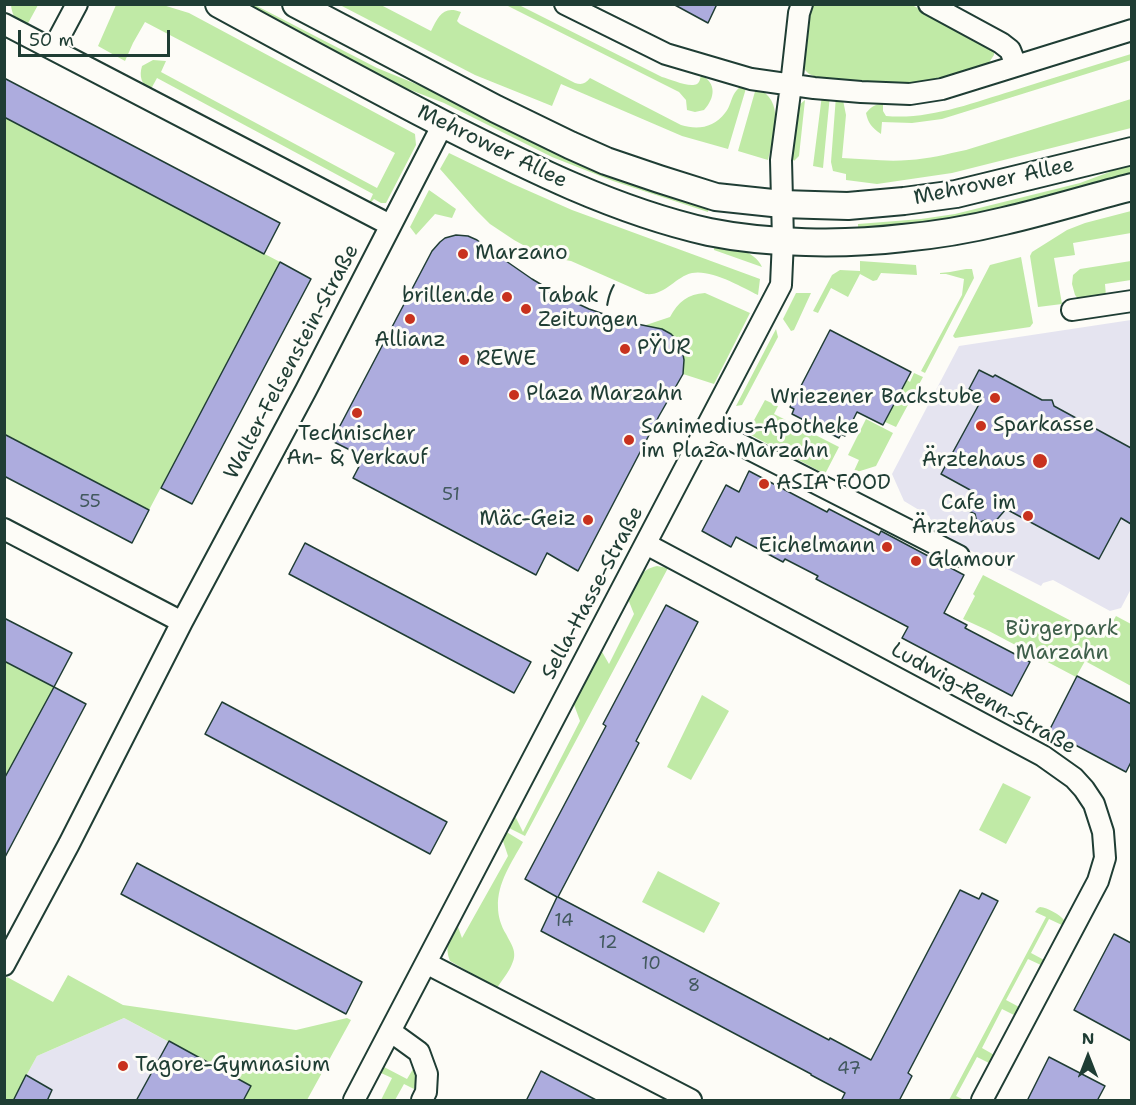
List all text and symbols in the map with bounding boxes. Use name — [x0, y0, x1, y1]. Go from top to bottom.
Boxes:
scale bar — [21, 18, 172, 56]
text: 50 m — [29, 28, 74, 52]
street label: Mehrower Allee — [413, 100, 571, 194]
street label: Mehrower Allee — [911, 153, 1077, 211]
street label: Walter-Felsenstein-Straße — [219, 240, 365, 484]
place label: Marzano — [475, 241, 568, 267]
marker: Marzano — [456, 247, 470, 261]
place label: brillen.de — [402, 284, 495, 310]
place label: Tabak / Zeitungen — [538, 284, 638, 334]
marker: brillen.de — [500, 290, 514, 304]
marker: Tabak / Zeitungen — [519, 302, 533, 316]
marker: Allianz — [403, 312, 417, 326]
place label: Allianz — [374, 328, 446, 354]
place label: PŸUR — [637, 336, 691, 362]
marker: PŸUR — [618, 342, 632, 356]
place label: REWE — [476, 347, 536, 373]
marker: REWE — [457, 353, 471, 367]
place label: Plaza Marzahn — [526, 382, 683, 408]
place label: Wriezener Backstube — [770, 385, 983, 411]
marker: Plaza Marzahn — [507, 388, 521, 402]
marker: Wriezener Backstube — [988, 391, 1002, 405]
marker: Technischer An- & Verkauf — [350, 406, 364, 420]
place label: Sparkasse — [993, 413, 1094, 439]
place label: Sanimedius-Apotheke im Plaza Marzahn — [641, 415, 859, 465]
marker: Sparkasse — [974, 419, 988, 433]
place label: Technischer An- & Verkauf — [286, 422, 428, 472]
marker: Sanimedius-Apotheke im Plaza Marzahn — [622, 433, 636, 447]
place label: Ärztehaus — [922, 448, 1026, 474]
marker: Ärztehaus — [1031, 452, 1049, 470]
place label: ASIA FOOD — [776, 471, 891, 497]
marker: ASIA FOOD — [757, 477, 771, 491]
house number: 51 — [442, 484, 460, 506]
house number: 55 — [79, 491, 101, 513]
place label: Cafe im Ärztehaus — [912, 491, 1016, 541]
street label: Sella-Hasse-Straße — [537, 502, 649, 684]
place label: Mäc-Geiz — [479, 507, 576, 533]
marker: Cafe im Ärztehaus — [1021, 509, 1035, 523]
marker: Mäc-Geiz — [581, 513, 595, 527]
place label: Eichelmann — [759, 534, 875, 560]
marker: Eichelmann — [880, 540, 894, 554]
place label: Glamour — [928, 548, 1016, 574]
marker: Glamour — [909, 554, 923, 568]
park label: Bürgerpark Marzahn — [1006, 617, 1118, 667]
street label: Ludwig-Renn-Straße — [886, 638, 1080, 760]
house number: 14 — [554, 910, 574, 932]
house number: 12 — [598, 932, 618, 954]
house number: 10 — [641, 953, 661, 975]
house number: 8 — [688, 975, 700, 997]
north arrow — [1058, 1027, 1118, 1087]
text: N — [1082, 1028, 1094, 1049]
place label: Tagore-Gymnasium — [135, 1053, 330, 1079]
house number: 47 — [837, 1058, 861, 1080]
marker: Tagore-Gymnasium — [116, 1059, 130, 1073]

